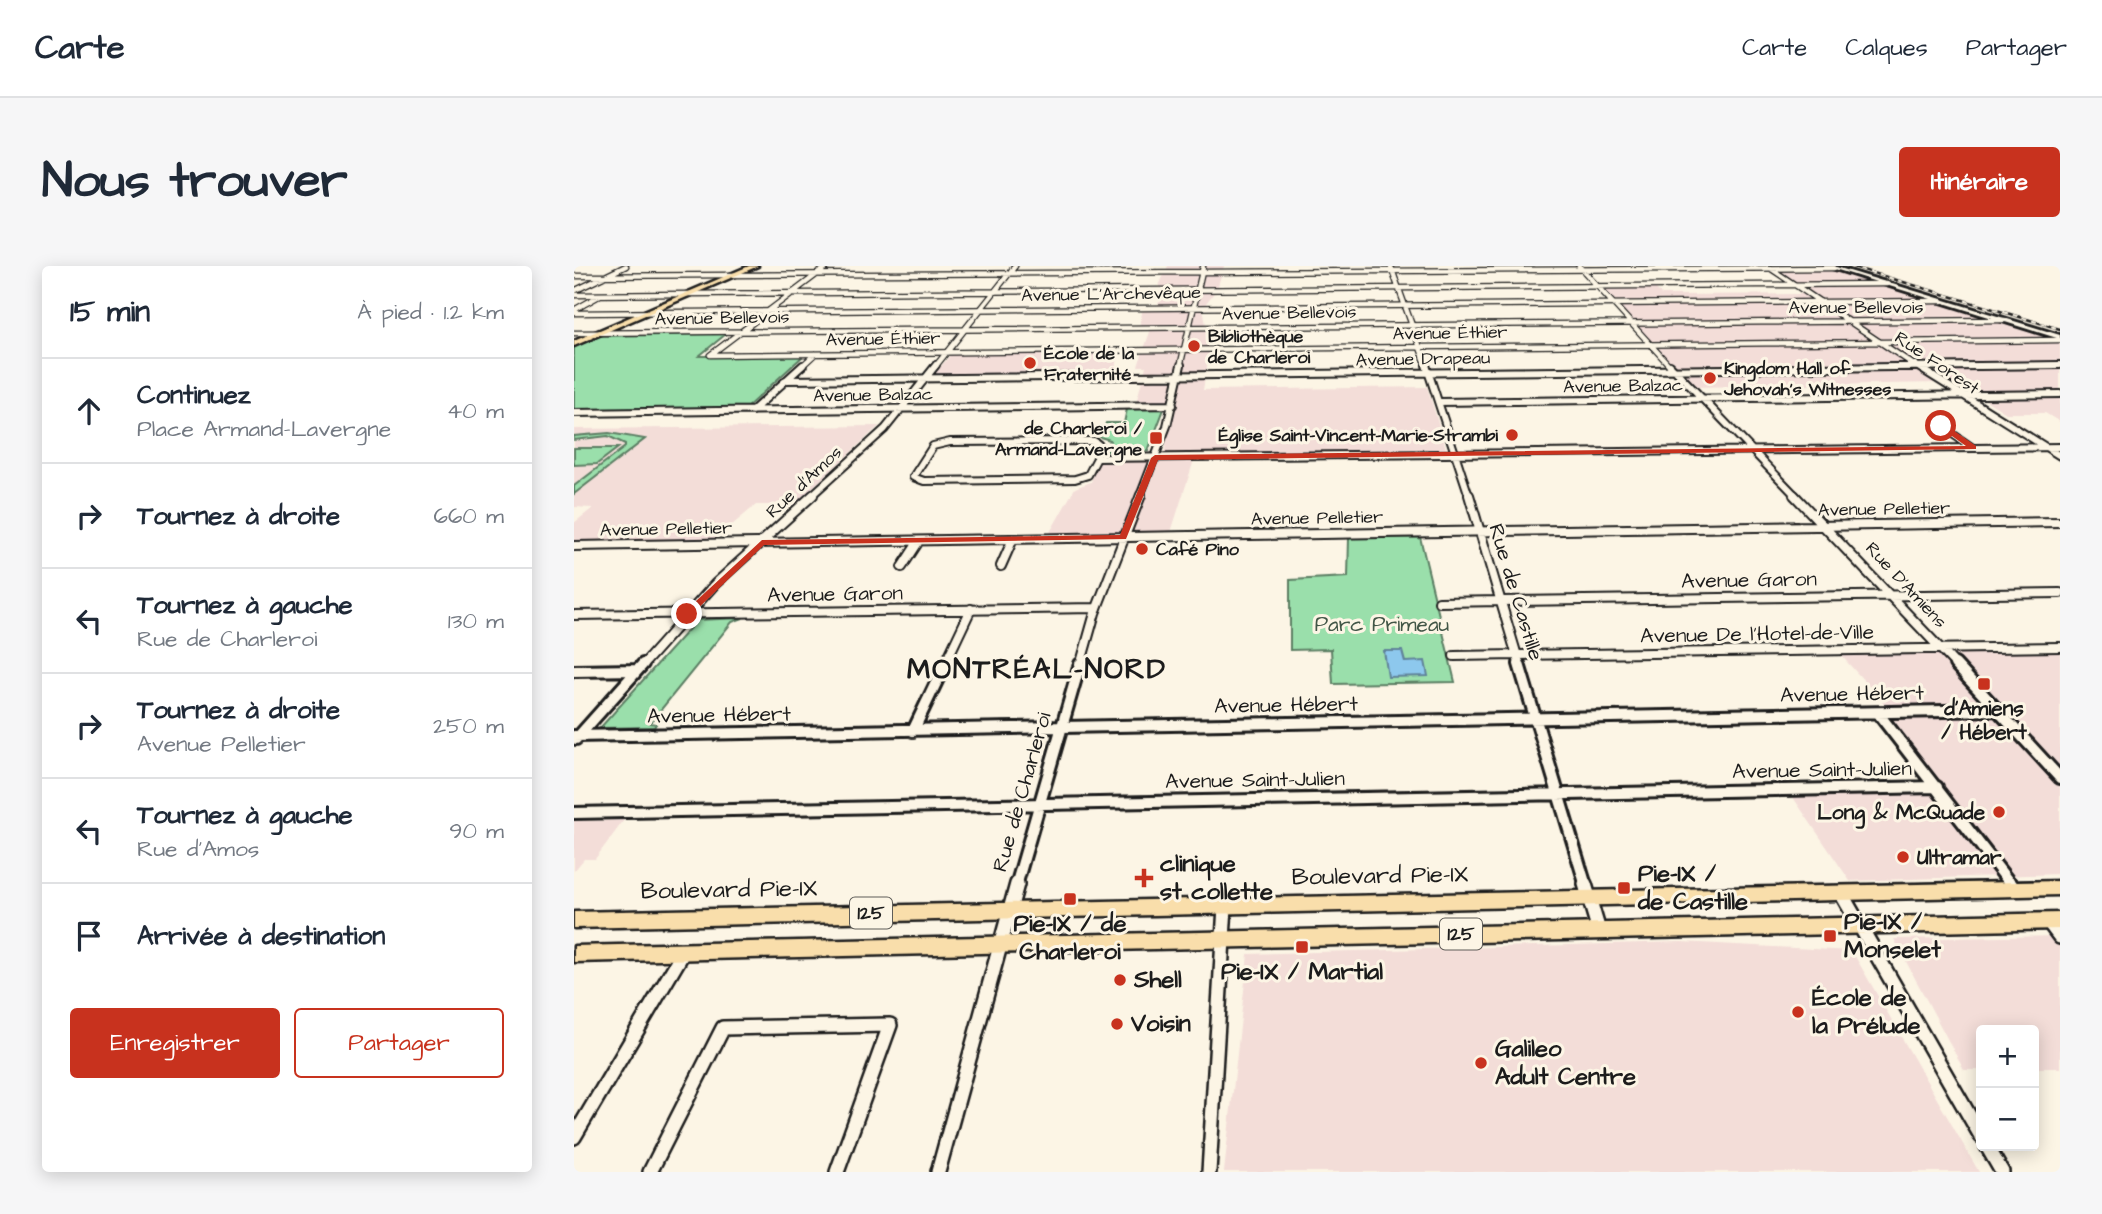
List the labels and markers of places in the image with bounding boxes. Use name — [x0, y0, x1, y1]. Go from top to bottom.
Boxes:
place label: Bibliothèque de Charleroi — [1207, 324, 1311, 370]
marker: Bibliothèque de Charleroi — [1186, 338, 1202, 354]
place label: École de la Fraternité — [1044, 341, 1135, 387]
marker: École de la Fraternité — [1022, 355, 1038, 371]
place label: Kingdom Hall of Jehovah's Witnesses — [1723, 356, 1891, 402]
marker: Kingdom Hall of Jehovah's Witnesses — [1702, 370, 1718, 386]
place label: de Charleroi / Armand-Lavergne — [995, 416, 1143, 463]
place label: Église Saint-Vincent-Marie-Strambi — [1218, 423, 1498, 449]
marker: Église Saint-Vincent-Marie-Strambi — [1504, 427, 1520, 443]
marker: de Charleroi / Armand-Lavergne — [1148, 430, 1164, 446]
place label: Café Pino — [1156, 537, 1240, 562]
marker: Café Pino — [1134, 541, 1150, 557]
marker: d'Amiens / Hébert — [1976, 676, 1992, 692]
place label: d'Amiens / Hébert — [1941, 694, 2027, 747]
place label: Long & McQuade — [1817, 798, 1986, 829]
marker: Long & McQuade — [1991, 804, 2007, 820]
place label: Ultramar — [1917, 843, 2002, 872]
place label: clinique st collette — [1160, 847, 1273, 909]
marker: Ultramar — [1895, 849, 1911, 865]
place label: Pie-IX / de Castille — [1637, 857, 1748, 919]
marker: clinique st collette — [1134, 868, 1154, 888]
marker: Pie-IX / de Castille — [1616, 880, 1632, 896]
marker: Pie-IX / de Charleroi — [1062, 891, 1078, 907]
place label: Pie-IX / Monselet — [1844, 905, 1941, 967]
place label: Pie-IX / de Charleroi — [1014, 907, 1126, 969]
marker: Pie-IX / Monselet — [1822, 928, 1838, 944]
marker: Pie-IX / Martial — [1294, 939, 1310, 955]
place label: Pie-IX / Martial — [1221, 955, 1383, 989]
place label: Shell — [1133, 963, 1182, 997]
marker: Shell — [1112, 972, 1128, 988]
place label: École de la Prélude — [1812, 981, 1920, 1043]
marker: École de la Prélude — [1790, 1004, 1806, 1020]
place label: Voisin — [1130, 1007, 1191, 1041]
marker: Voisin — [1109, 1016, 1125, 1032]
place label: Galileo Adult Centre — [1495, 1032, 1636, 1094]
marker: Galileo Adult Centre — [1473, 1055, 1489, 1071]

